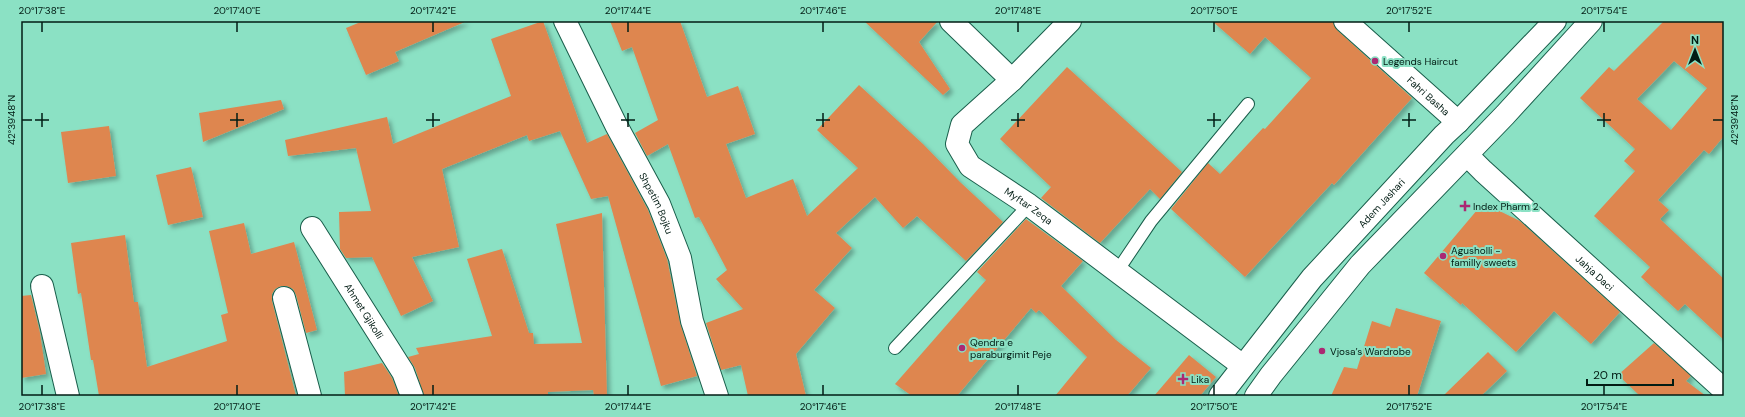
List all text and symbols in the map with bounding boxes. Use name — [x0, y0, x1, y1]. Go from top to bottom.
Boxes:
text: 20°17'38"E — [19, 4, 66, 17]
text: 20°17'40"E — [213, 4, 261, 17]
text: 20°17'42"E — [410, 4, 456, 17]
text: 20°17'44"E — [605, 4, 652, 17]
text: 20°17'46"E — [800, 4, 847, 17]
text: 20°17'48"E — [995, 4, 1042, 17]
text: 20°17'50"E — [1190, 4, 1238, 17]
text: 20°17'52"E — [1386, 4, 1432, 17]
text: 20°17'54"E — [1581, 4, 1628, 17]
north arrow — [1675, 30, 1715, 70]
text: N — [1691, 33, 1699, 47]
place label: Legends Haircut — [1383, 55, 1458, 68]
marker: Legends Haircut — [1370, 56, 1380, 66]
street label: Fahri Basha — [1404, 74, 1452, 118]
text: 42°39'48"N — [5, 95, 18, 145]
text: 42°39'48"N — [1728, 95, 1741, 145]
street label: Shpetim Bojku — [636, 170, 676, 236]
street label: Adem Jashari — [1356, 176, 1408, 231]
street label: Myftar Zeqa — [1002, 185, 1055, 227]
place label: Index Pharm 2 — [1473, 200, 1539, 213]
marker: Index Pharm 2 — [1460, 201, 1470, 211]
place label: Agusholli - familly sweets — [1451, 244, 1516, 269]
marker: Agusholli - familly sweets — [1438, 251, 1448, 261]
street label: Jahja Daci — [1573, 252, 1617, 294]
street label: Ahmet Gjikolli — [342, 281, 386, 341]
place label: Qendra e paraburgimit Peje — [970, 336, 1052, 361]
marker: Qendra e paraburgimit Peje — [957, 343, 967, 353]
place label: Vjosa’s Wardrobe — [1330, 345, 1411, 358]
marker: Vjosa’s Wardrobe — [1317, 346, 1327, 356]
scale bar — [1587, 361, 1673, 387]
text: 20 m — [1593, 367, 1622, 383]
place label: Lika — [1191, 373, 1209, 386]
marker: Lika — [1178, 374, 1188, 384]
text: 20°17'38"E — [19, 400, 66, 413]
text: 20°17'40"E — [213, 400, 261, 413]
text: 20°17'42"E — [410, 400, 456, 413]
text: 20°17'44"E — [605, 400, 652, 413]
text: 20°17'46"E — [800, 400, 847, 413]
text: 20°17'48"E — [995, 400, 1042, 413]
text: 20°17'50"E — [1190, 400, 1238, 413]
text: 20°17'52"E — [1386, 400, 1432, 413]
text: 20°17'54"E — [1581, 400, 1628, 413]

